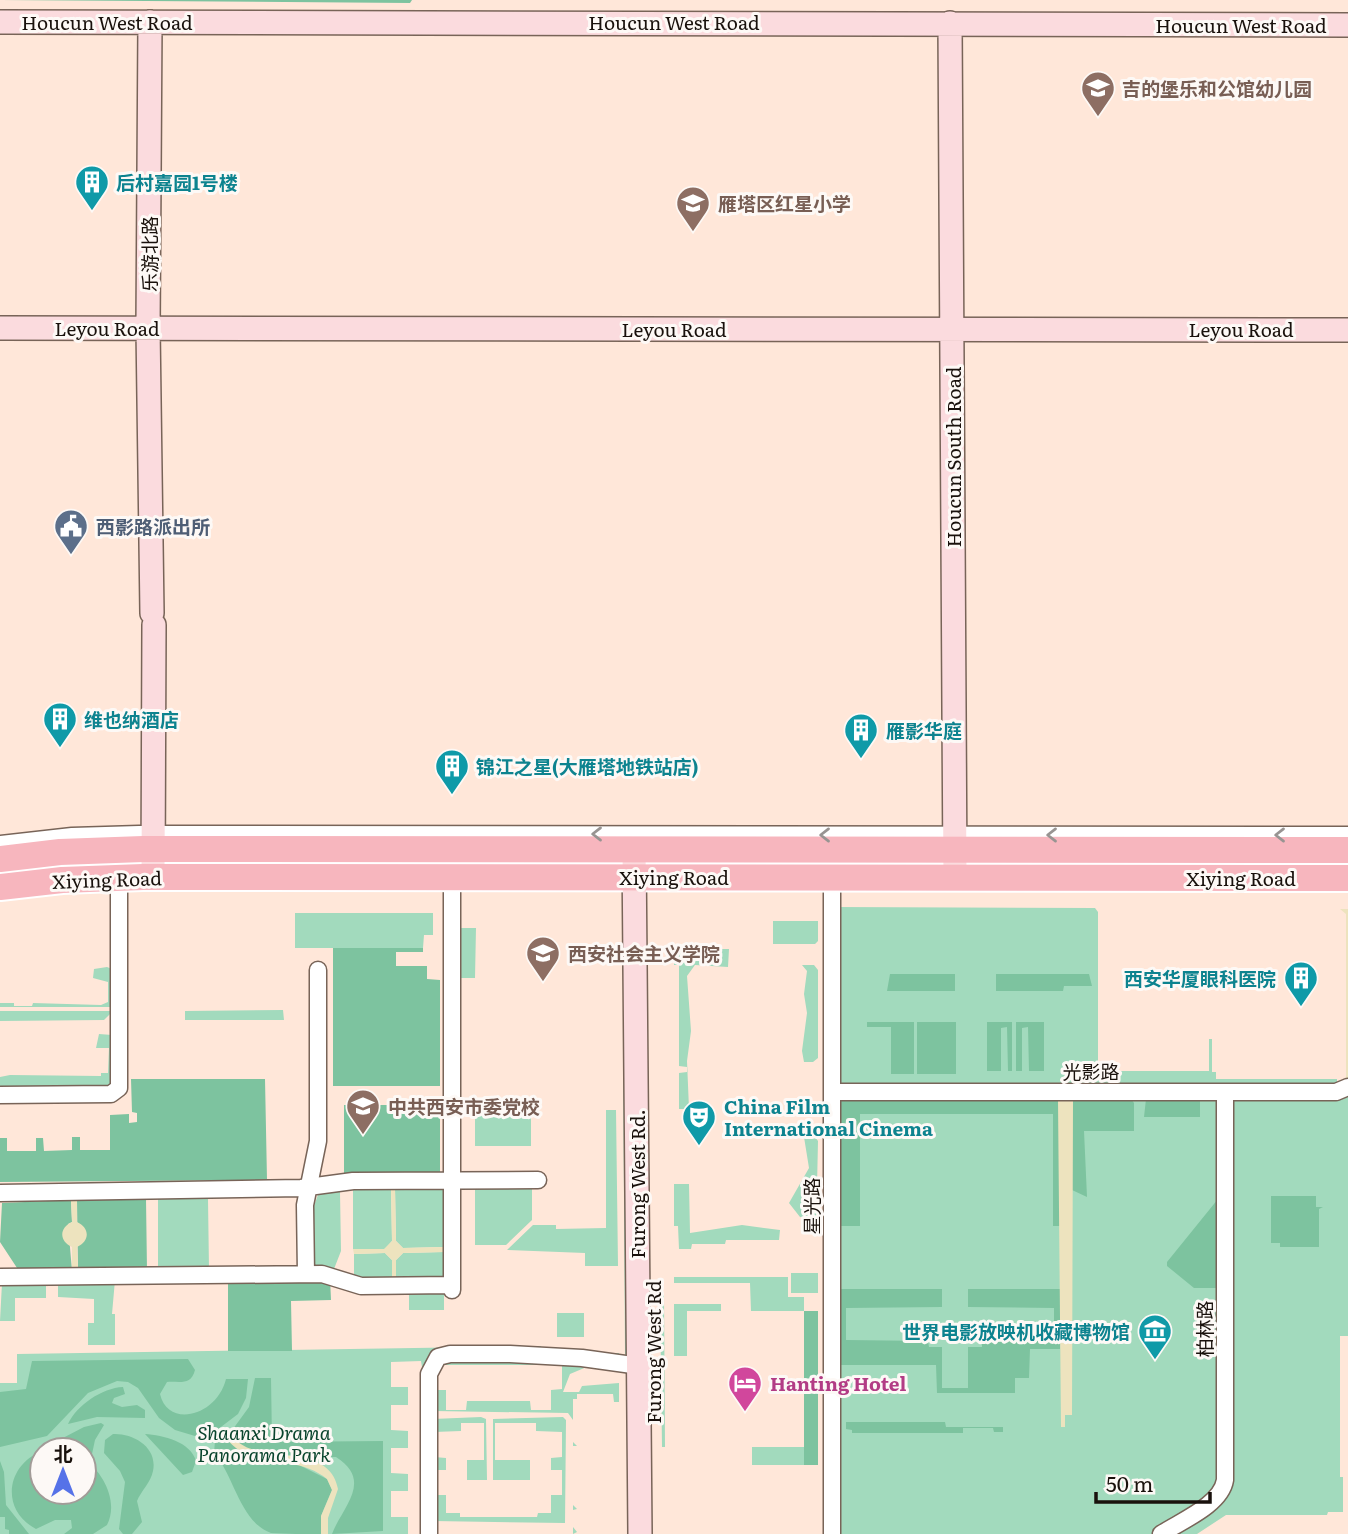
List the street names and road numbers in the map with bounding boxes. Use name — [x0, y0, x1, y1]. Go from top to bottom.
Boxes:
street label: Houcun West Road — [21, 8, 193, 36]
street label: Houcun West Road — [588, 8, 760, 36]
street label: Houcun West Road — [1155, 11, 1327, 39]
street label: 乐游北路 — [135, 216, 163, 292]
street label: Leyou Road — [54, 314, 160, 342]
street label: Leyou Road — [621, 315, 727, 343]
street label: Leyou Road — [1188, 315, 1294, 343]
street label: Houcun South Road — [939, 366, 967, 547]
street label: Xiying Road — [52, 863, 163, 895]
street label: Xiying Road — [619, 863, 729, 891]
street label: Xiying Road — [1186, 864, 1296, 892]
street label: 光影路 — [1062, 1057, 1120, 1085]
street label: Furong West Rd. — [623, 1109, 651, 1259]
street label: 星光路 — [797, 1177, 825, 1235]
street label: Furong West Rd — [639, 1280, 667, 1424]
street label: 柏林路 — [1190, 1300, 1218, 1358]

